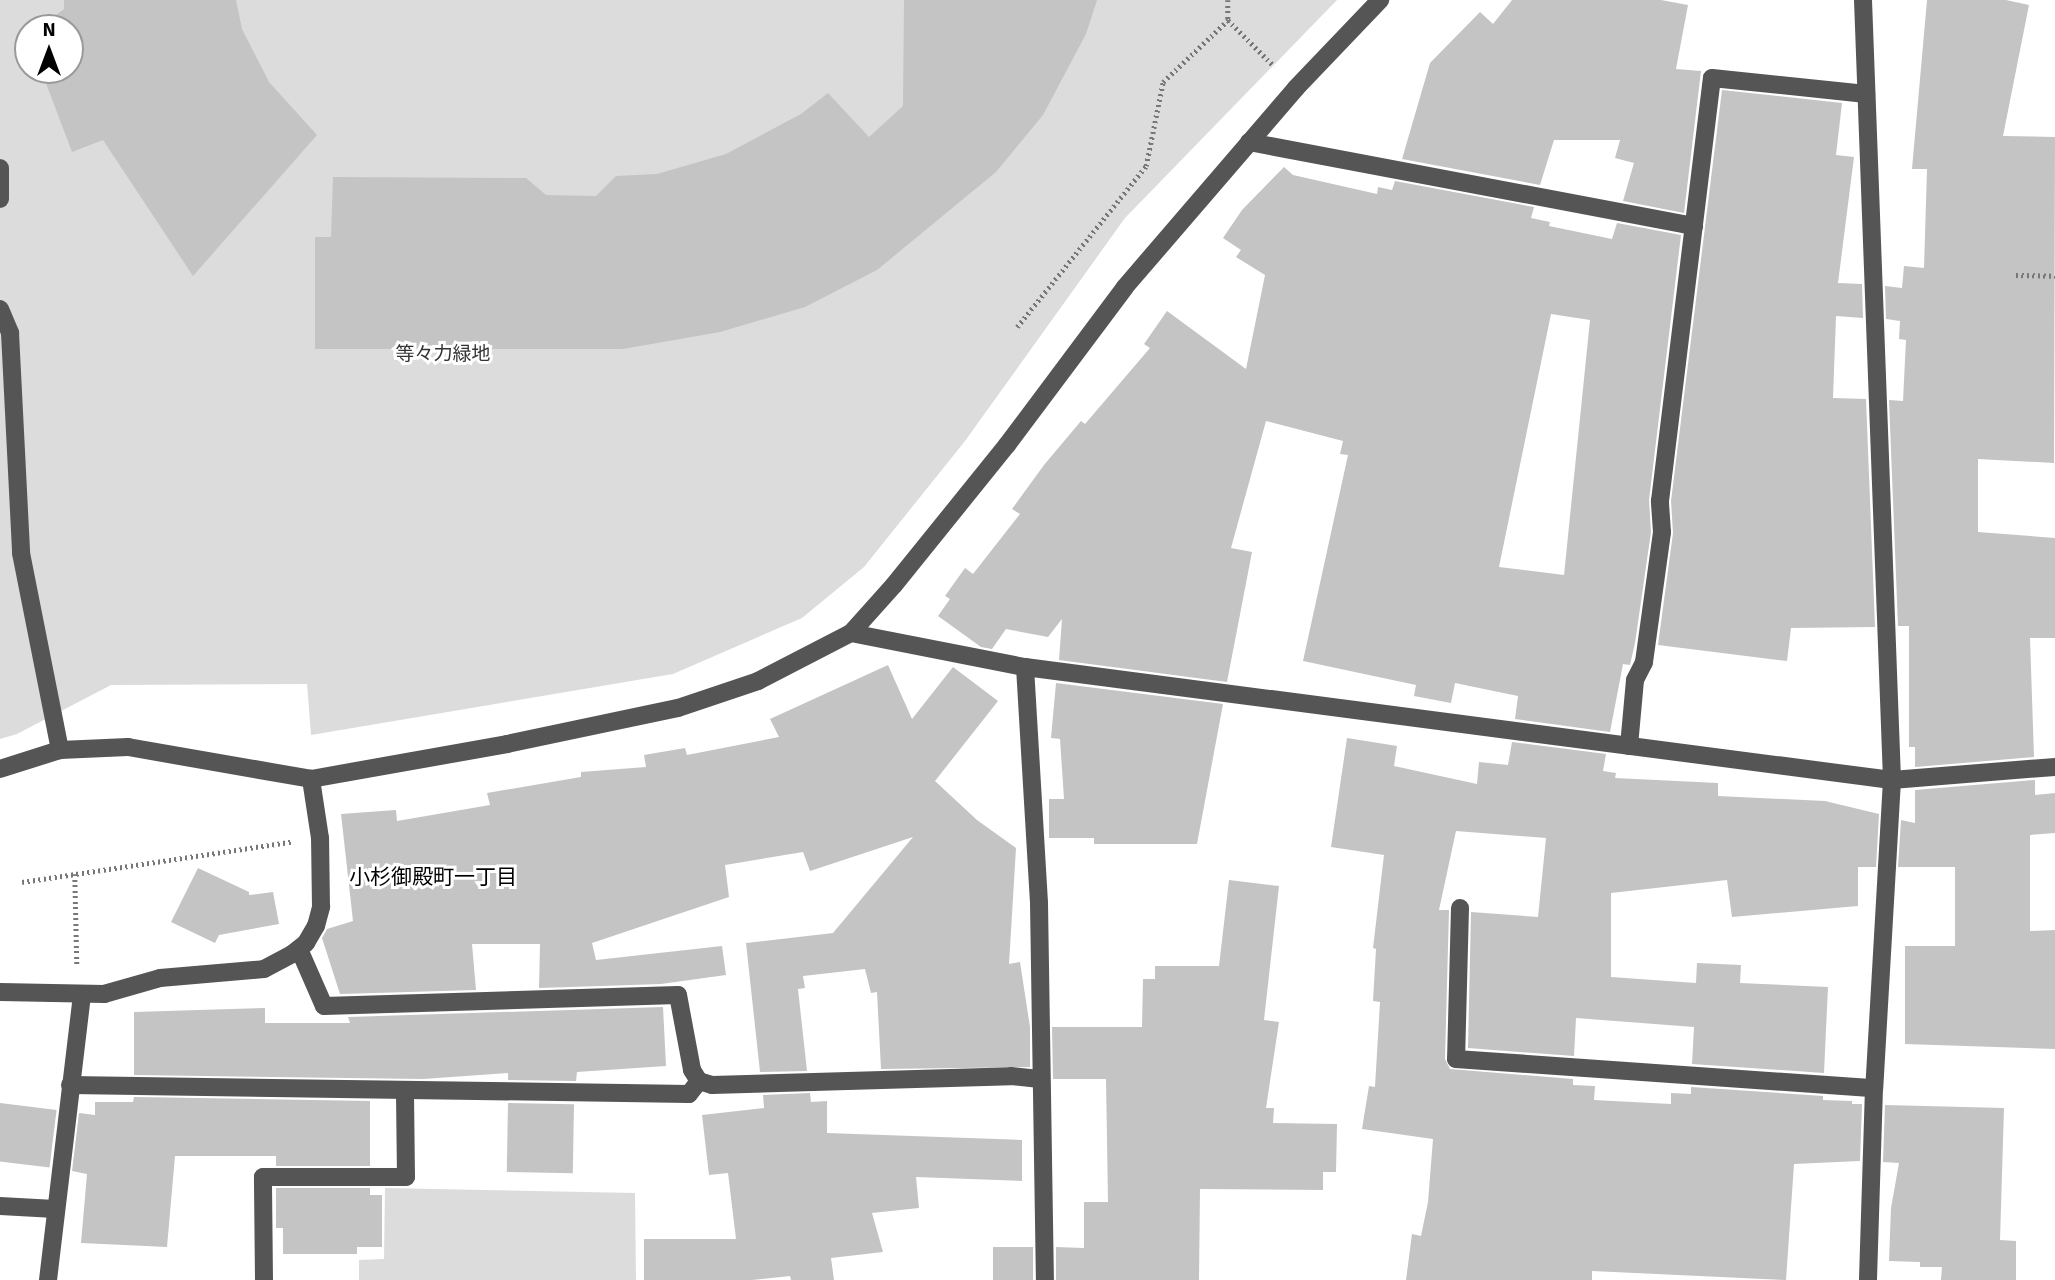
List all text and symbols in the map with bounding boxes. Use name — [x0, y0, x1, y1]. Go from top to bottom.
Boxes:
north arrow — [14, 14, 84, 84]
text: N — [42, 18, 56, 42]
park label: 等々力緑地 — [396, 344, 490, 366]
district label: 小杉御殿町一丁目 — [349, 864, 517, 890]

